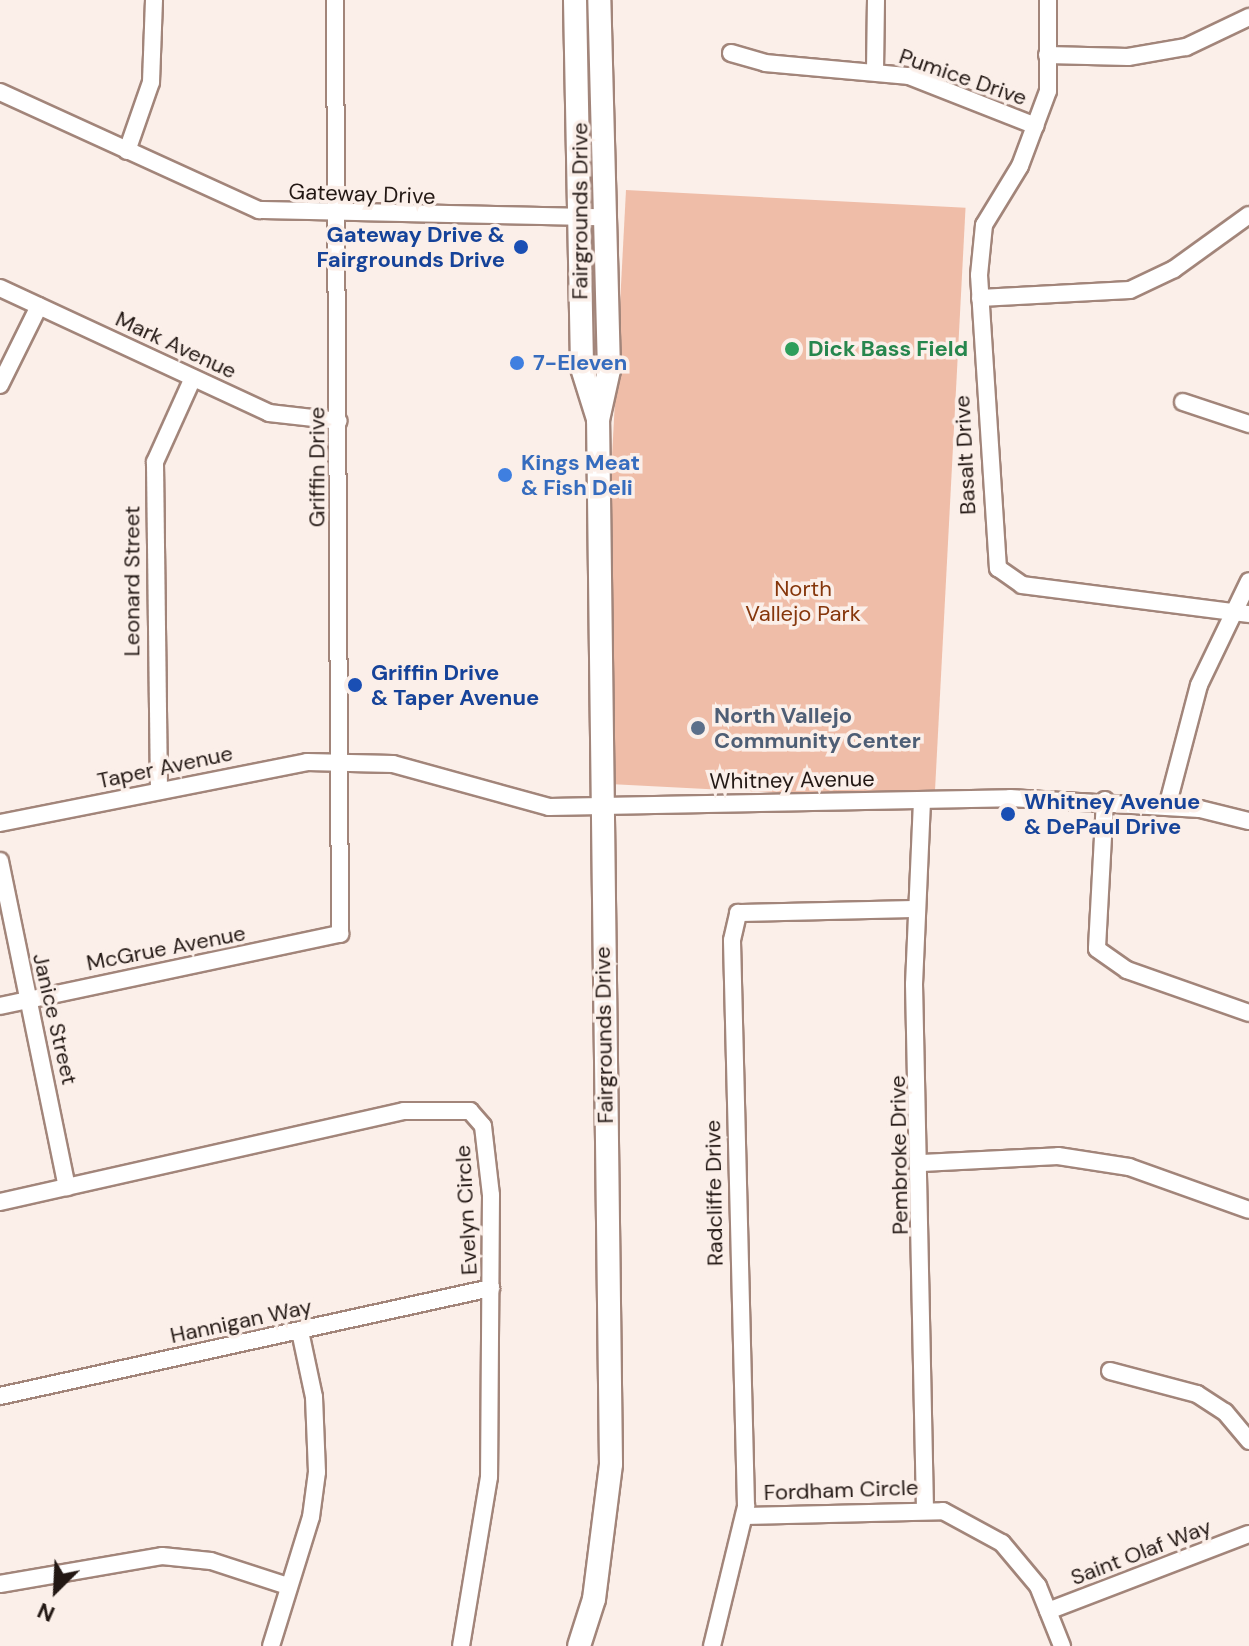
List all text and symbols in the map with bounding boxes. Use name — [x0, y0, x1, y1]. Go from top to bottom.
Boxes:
street label: Pumice Drive — [896, 43, 1030, 111]
street label: Fairgrounds Drive — [567, 122, 593, 300]
street label: Gateway Drive — [288, 178, 436, 210]
place label: Gateway Drive & Fairgrounds Drive — [317, 221, 505, 272]
marker: Gateway Drive & Fairgrounds Drive — [512, 238, 530, 256]
street label: Mark Avenue — [111, 306, 241, 384]
place label: Dick Bass Field — [808, 336, 968, 362]
marker: Dick Bass Field — [783, 340, 801, 358]
place label: 7-Eleven — [533, 350, 627, 376]
marker: 7-Eleven — [508, 354, 526, 372]
street label: Basalt Drive — [949, 395, 981, 515]
street label: Griffin Drive — [304, 407, 330, 527]
place label: Kings Meat & Fish Deli — [521, 449, 640, 500]
marker: Kings Meat & Fish Deli — [496, 466, 514, 484]
street label: Leonard Street — [119, 506, 145, 656]
park label: North Vallejo Park — [745, 575, 861, 626]
place label: Griffin Drive & Taper Avenue — [371, 659, 539, 710]
marker: Griffin Drive & Taper Avenue — [346, 676, 364, 694]
place label: North Vallejo Community Center — [714, 702, 921, 754]
marker: North Vallejo Community Center — [689, 719, 707, 737]
street label: Taper Avenue — [95, 740, 235, 794]
street label: Whitney Avenue — [709, 765, 875, 795]
place label: Whitney Avenue & DePaul Drive — [1024, 788, 1200, 840]
marker: Whitney Avenue & DePaul Drive — [999, 805, 1017, 823]
street label: McGrue Avenue — [84, 920, 248, 976]
street label: Fairgrounds Drive — [589, 946, 619, 1124]
street label: Janice Street — [27, 951, 83, 1087]
street label: Pembroke Drive — [884, 1075, 914, 1235]
street label: Radcliffe Drive — [700, 1120, 728, 1266]
street label: Evelyn Circle — [449, 1144, 483, 1276]
street label: Hannigan Way — [168, 1293, 314, 1349]
street label: Fordham Circle — [763, 1474, 919, 1506]
street label: Saint Olaf Way — [1067, 1513, 1215, 1591]
north arrow — [16, 1550, 96, 1630]
text: N — [33, 1596, 59, 1629]

